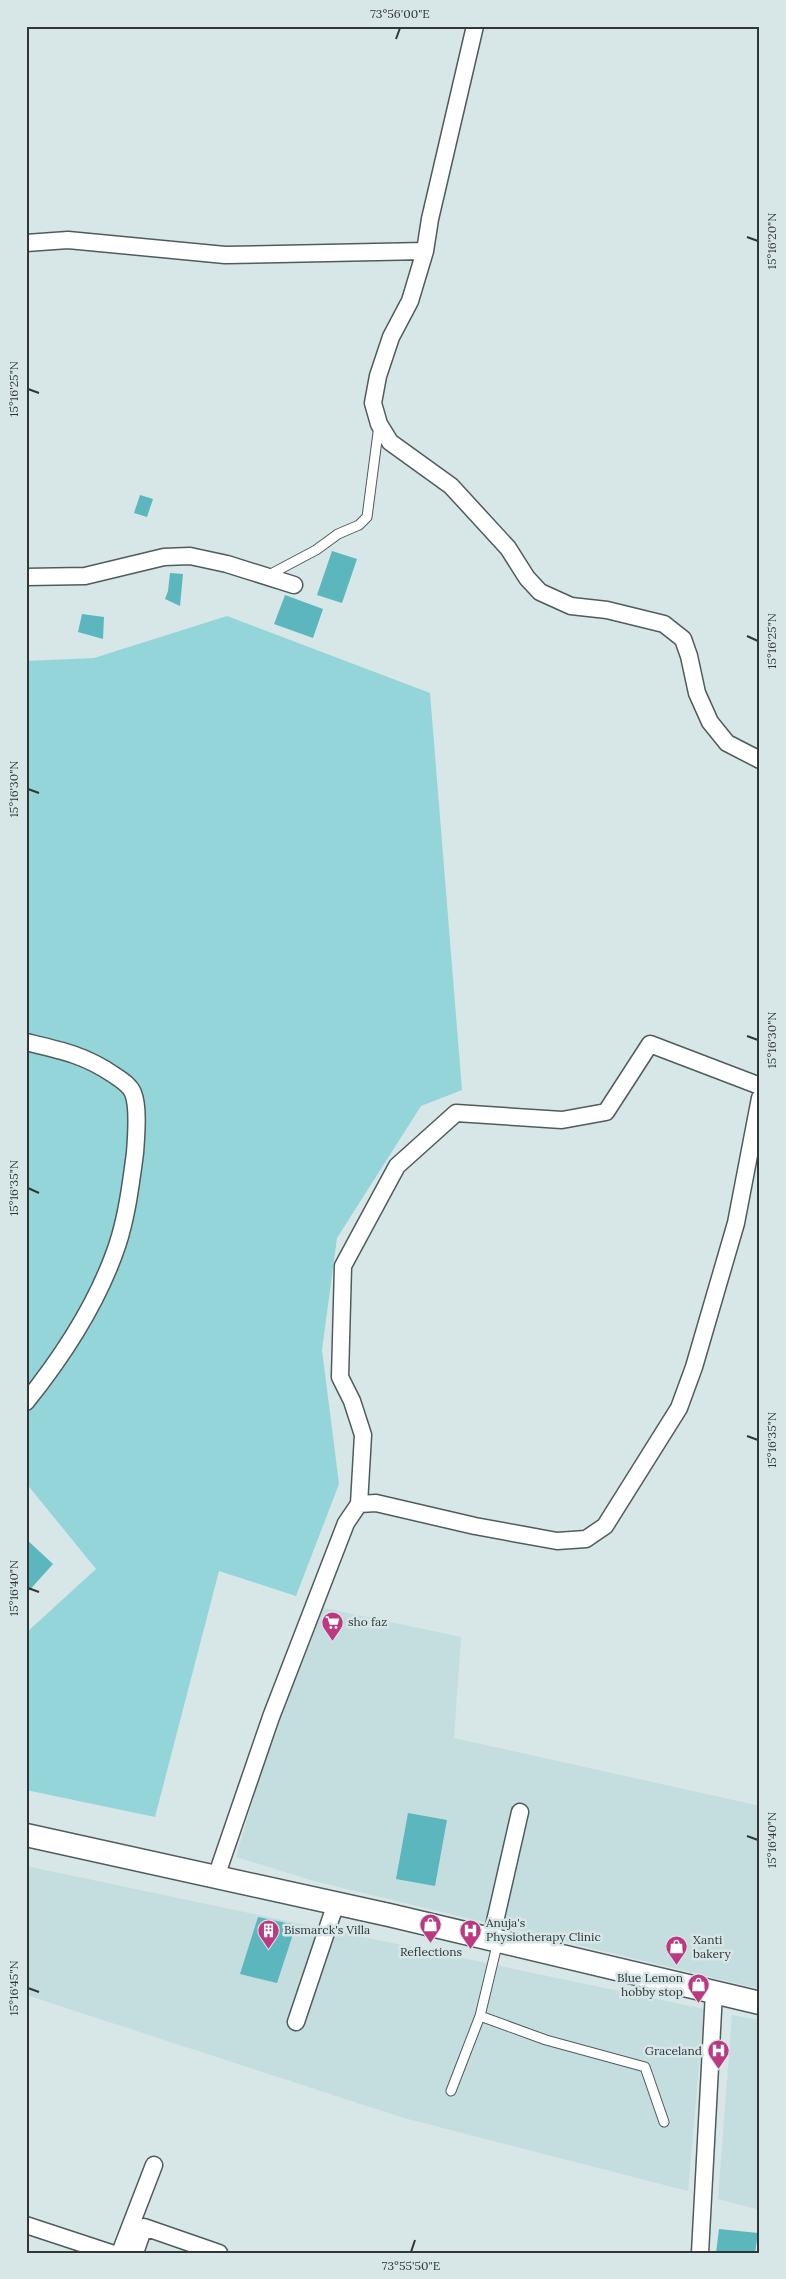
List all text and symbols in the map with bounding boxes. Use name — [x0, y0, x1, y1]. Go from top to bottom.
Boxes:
text: 73°56'00"E — [370, 6, 430, 21]
text: 15°16'20"N — [764, 213, 779, 269]
text: 15°16'25"N — [6, 361, 21, 417]
text: 15°16'25"N — [764, 613, 779, 669]
text: 15°16'30"N — [6, 760, 21, 818]
text: 15°16'30"N — [764, 1011, 779, 1069]
text: 15°16'35"N — [6, 1160, 21, 1216]
text: 15°16'35"N — [764, 1412, 779, 1468]
text: 15°16'40"N — [6, 1560, 21, 1616]
supermarket icon: sho faz — [320, 1610, 344, 1641]
place label: sho faz — [348, 1614, 387, 1629]
text: 15°16'40"N — [764, 1812, 779, 1868]
shop icon: Reflections — [419, 1913, 443, 1944]
place label: Anuja's Physiotherapy Clinic — [485, 1915, 601, 1944]
building icon: Bismarck's Villa — [256, 1918, 280, 1949]
hospital icon: Anuja's Physiotherapy Clinic — [458, 1918, 482, 1949]
place label: Bismarck's Villa — [284, 1922, 370, 1937]
place label: Xanti bakery — [693, 1932, 731, 1961]
shop icon: Xanti bakery — [665, 1935, 689, 1966]
place label: Reflections — [400, 1944, 463, 1959]
text: 15°16'45"N — [6, 1960, 21, 2016]
place label: Blue Lemon hobby stop — [617, 1970, 683, 1999]
shop icon: Blue Lemon hobby stop — [687, 1973, 711, 2004]
hospital icon: Graceland — [706, 2039, 730, 2070]
place label: Graceland — [645, 2043, 702, 2058]
text: 73°55'50"E — [382, 2258, 440, 2273]

